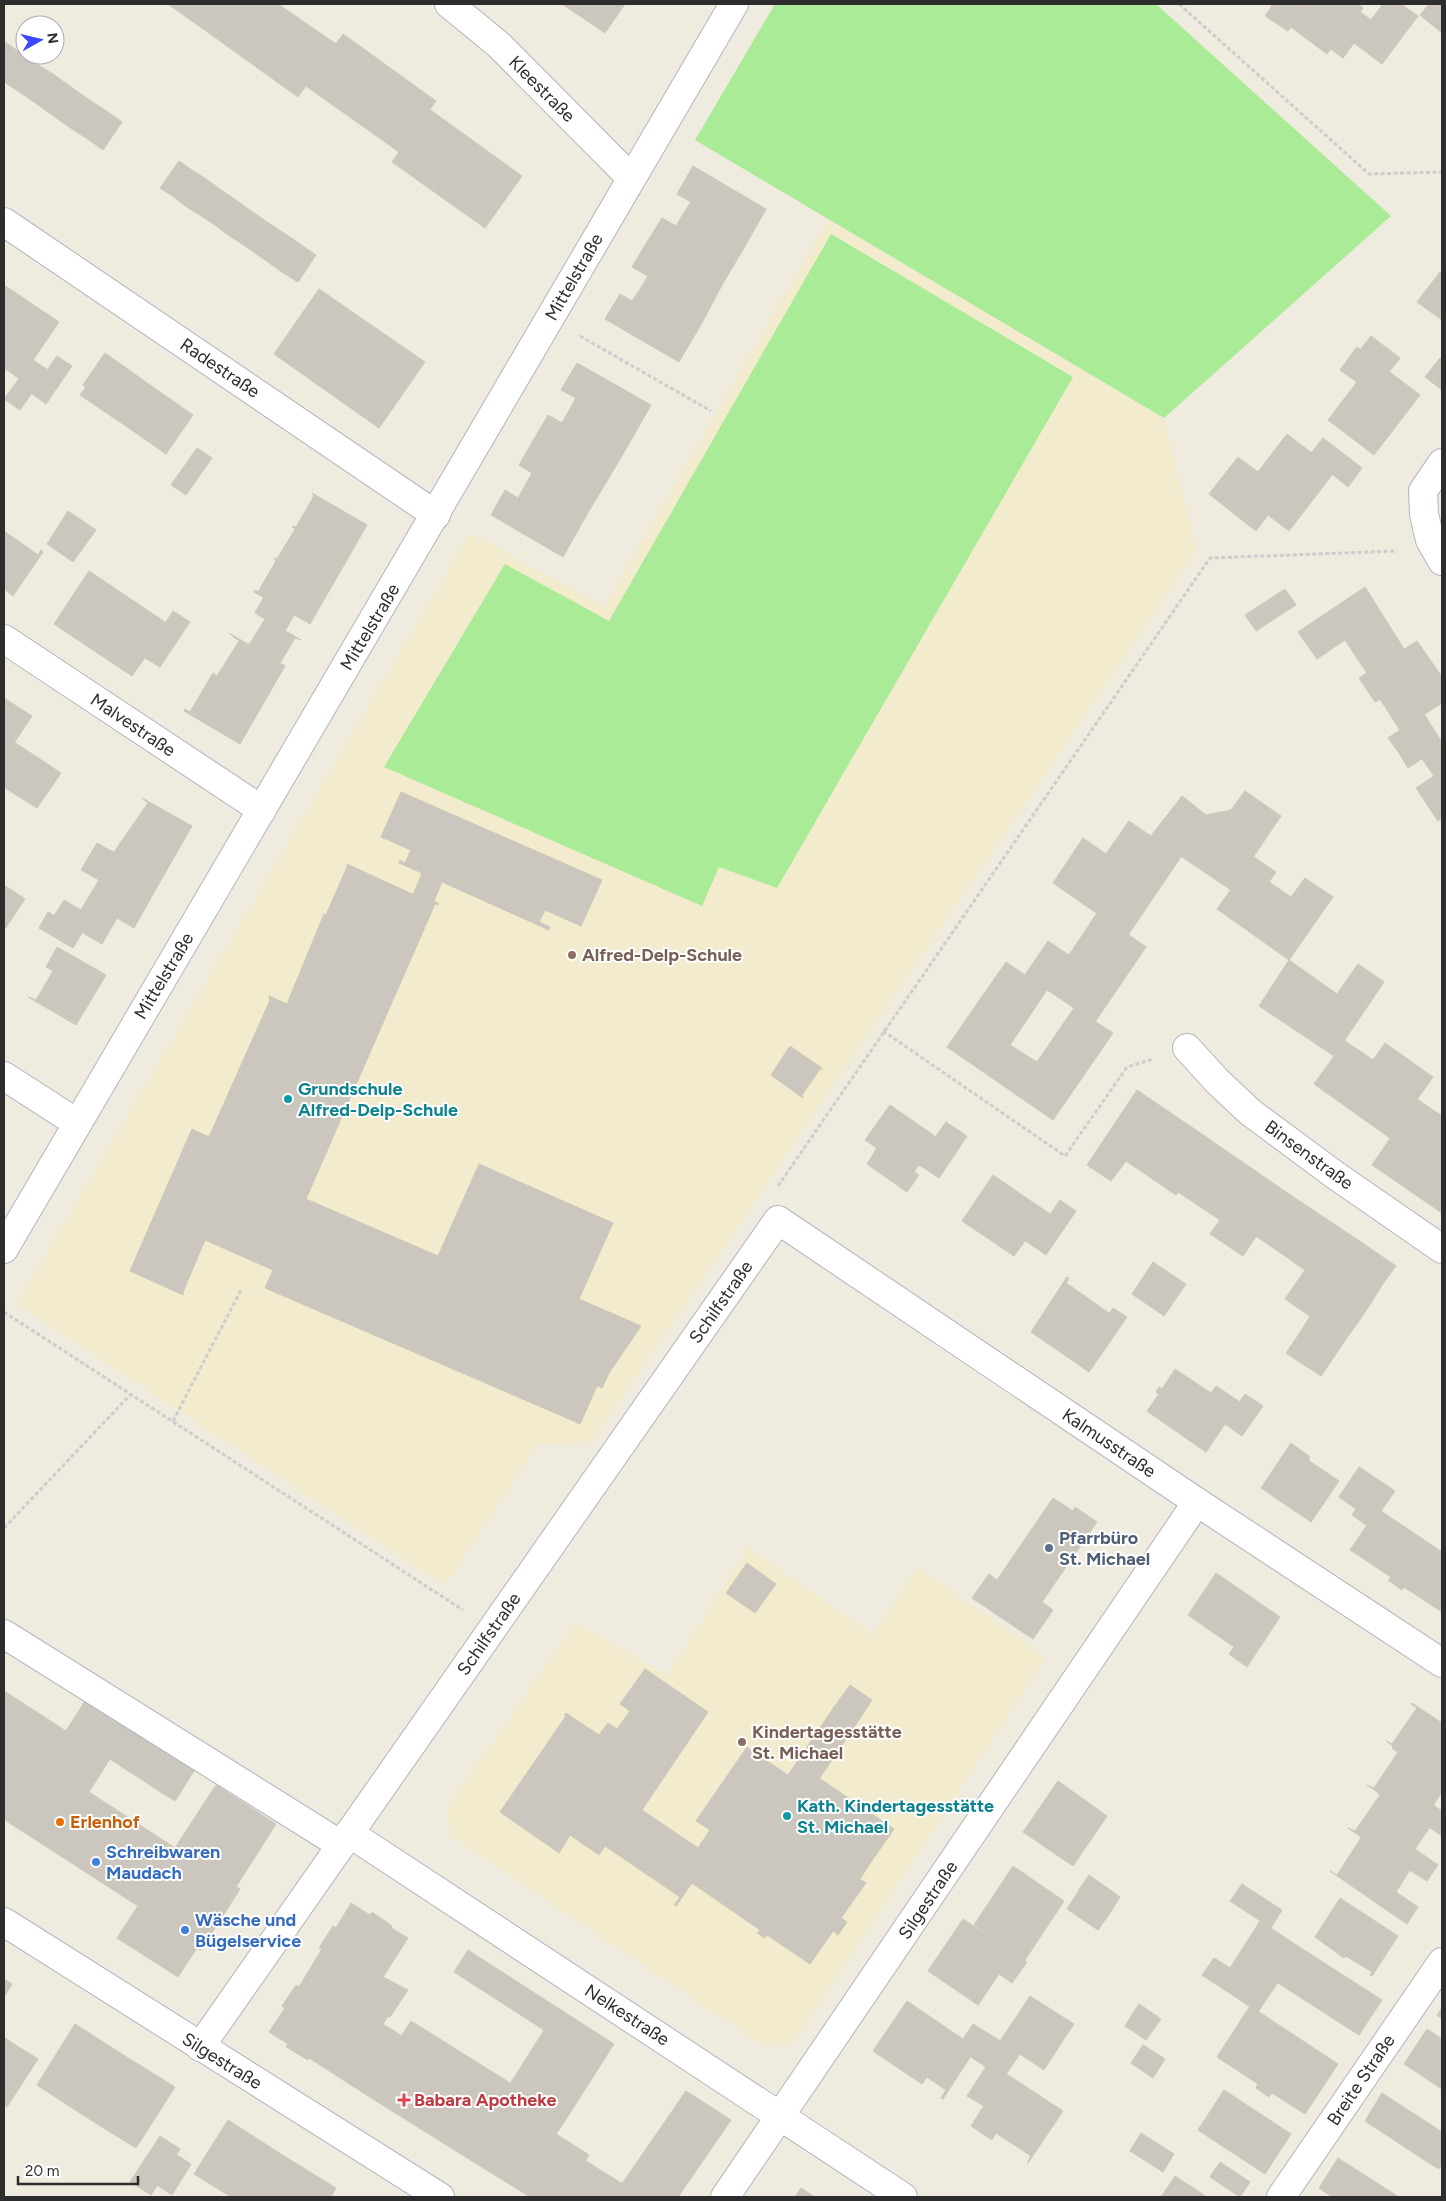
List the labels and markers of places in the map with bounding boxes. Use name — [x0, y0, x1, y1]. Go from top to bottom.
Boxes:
place label: Alfred-Delp-Schule — [582, 944, 742, 966]
marker: Alfred-Delp-Schule — [566, 949, 578, 961]
place label: Grundschule Alfred-Delp-Schule — [298, 1078, 458, 1121]
marker: Grundschule Alfred-Delp-Schule — [282, 1093, 294, 1105]
place label: Pfarrbüro St. Michael — [1059, 1527, 1150, 1570]
marker: Pfarrbüro St. Michael — [1043, 1542, 1055, 1554]
place label: Kindertagesstätte St. Michael — [752, 1721, 902, 1764]
marker: Kindertagesstätte St. Michael — [736, 1736, 748, 1748]
place label: Kath. Kindertagesstätte St. Michael — [797, 1795, 994, 1838]
marker: Kath. Kindertagesstätte St. Michael — [781, 1810, 793, 1822]
place label: Erlenhof — [70, 1811, 141, 1833]
marker: Erlenhof — [54, 1816, 66, 1828]
place label: Schreibwaren Maudach — [106, 1841, 220, 1884]
marker: Schreibwaren Maudach — [90, 1856, 102, 1868]
place label: Wäsche und Bügelservice — [195, 1909, 301, 1952]
marker: Wäsche und Bügelservice — [179, 1924, 191, 1936]
place label: Babara Apotheke — [414, 2089, 556, 2111]
marker: Babara Apotheke — [398, 2094, 410, 2106]

